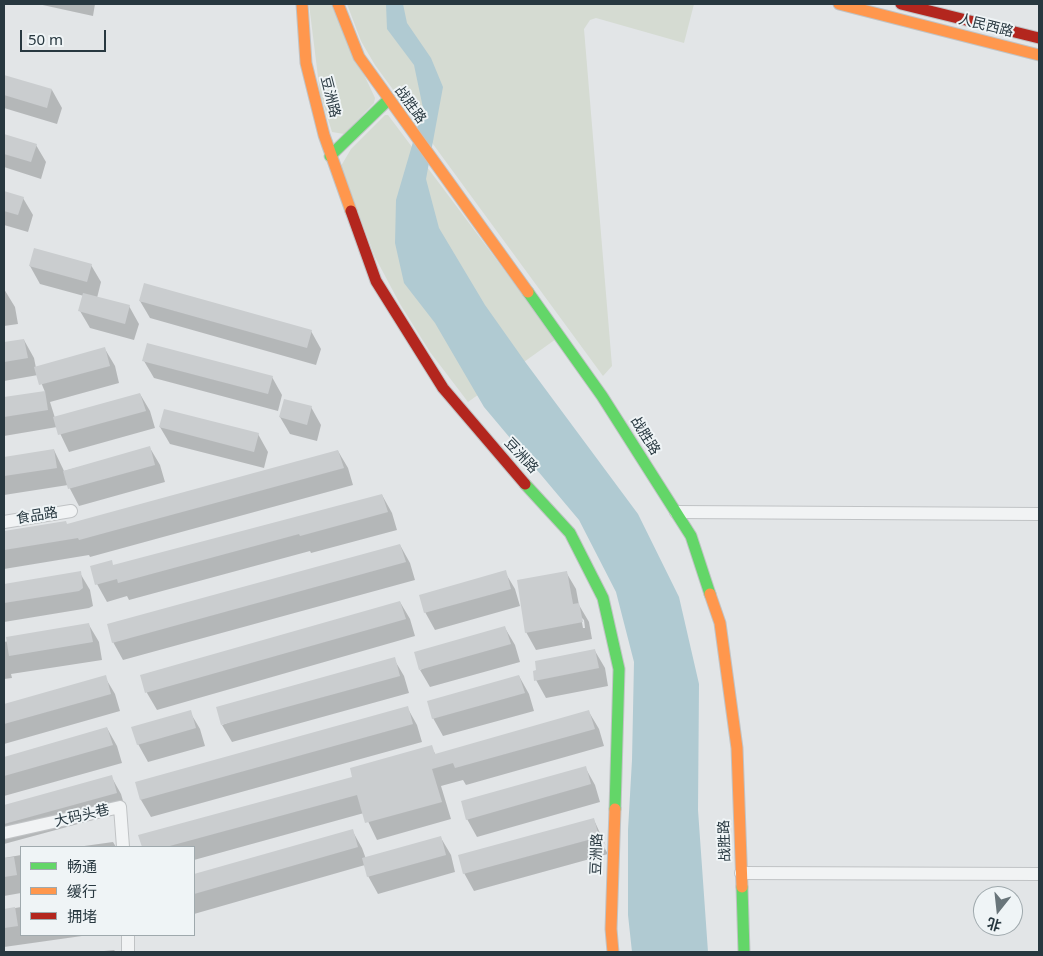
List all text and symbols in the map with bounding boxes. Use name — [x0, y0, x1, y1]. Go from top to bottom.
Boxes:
street label: 人民西路 — [957, 11, 1015, 41]
scale bar — [22, 20, 109, 52]
text: 50 m — [28, 29, 63, 49]
street label: 豆洲路 — [317, 75, 343, 119]
street label: 战胜路 — [391, 83, 429, 127]
street label: 战胜路 — [627, 414, 663, 458]
street label: 豆洲路 — [501, 435, 541, 477]
street label: 食品路 — [15, 504, 59, 528]
street label: 大码头巷 — [53, 802, 111, 830]
street label: 战胜路 — [716, 820, 734, 862]
street label: 豆洲路 — [588, 833, 606, 875]
legend — [20, 846, 195, 936]
text: 畅通 — [67, 856, 97, 876]
text: 缓行 — [67, 881, 97, 901]
north arrow — [973, 886, 1023, 936]
text: 拥堵 — [67, 906, 97, 926]
text: 北 — [985, 914, 1003, 936]

